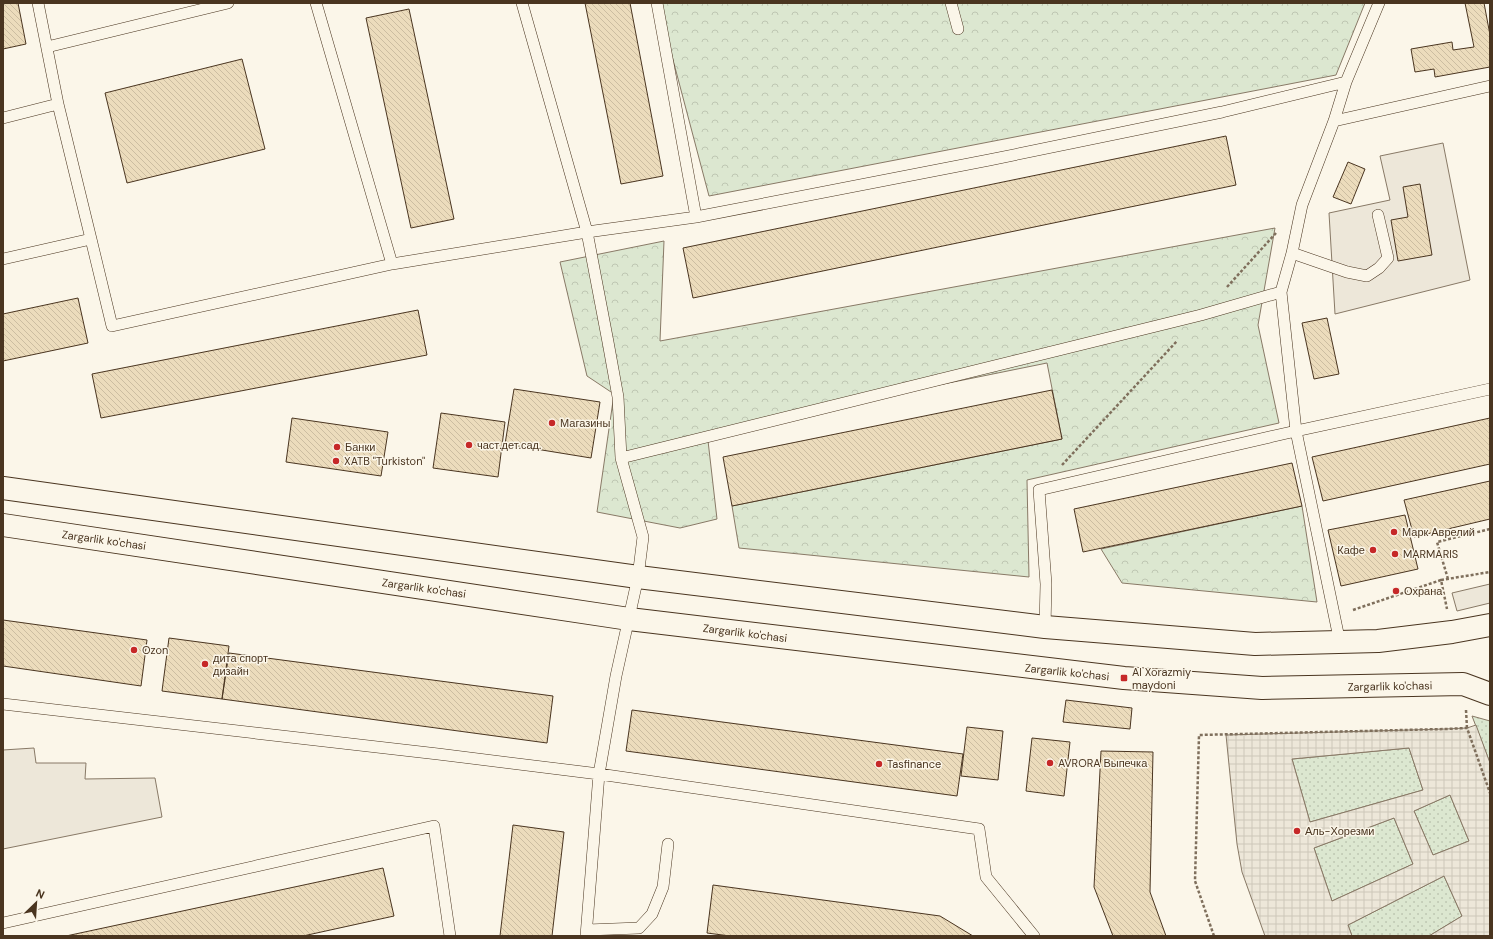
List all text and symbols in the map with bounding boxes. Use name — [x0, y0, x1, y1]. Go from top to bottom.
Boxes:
place label: Магазины — [560, 416, 610, 430]
marker: Магазины — [547, 418, 557, 428]
place label: част.дет.сад. — [477, 438, 541, 452]
place label: Банки — [345, 440, 375, 454]
marker: част.дет.сад. — [464, 440, 474, 450]
marker: Банки — [332, 442, 342, 452]
place label: XATB "Turkiston" — [344, 454, 425, 468]
marker: XATB "Turkiston" — [331, 456, 341, 466]
place label: Марк Аврелий — [1402, 525, 1475, 539]
street label: Zargarlik ko'chasi — [61, 527, 147, 553]
marker: Марк Аврелий — [1389, 527, 1399, 537]
place label: Кафе — [1337, 543, 1365, 557]
marker: Кафе — [1368, 545, 1378, 555]
place label: MARMARIS — [1403, 547, 1458, 561]
marker: MARMARIS — [1390, 549, 1400, 559]
street label: Zargarlik ko'chasi — [381, 575, 467, 601]
place label: Охрана — [1404, 584, 1443, 598]
marker: Охрана — [1391, 586, 1401, 596]
street label: Zargarlik ko'chasi — [702, 621, 788, 645]
place label: Ozon — [142, 643, 168, 657]
marker: Ozon — [129, 645, 139, 655]
place label: дита спорт дизайн — [213, 651, 268, 678]
marker: дита спорт дизайн — [200, 659, 210, 669]
street label: Zargarlik ko'chasi — [1024, 661, 1110, 683]
place label: Al Xorazmiy maydoni — [1132, 665, 1191, 692]
marker: Al Xorazmiy maydoni — [1119, 673, 1129, 683]
street label: Zargarlik ko'chasi — [1347, 678, 1433, 694]
place label: AVRORA Выпечка — [1058, 756, 1148, 770]
place label: Tasfinance — [887, 757, 941, 771]
marker: AVRORA Выпечка — [1045, 758, 1055, 768]
marker: Tasfinance — [874, 759, 884, 769]
place label: Аль-Хорезми — [1305, 824, 1375, 838]
marker: Аль-Хорезми — [1292, 826, 1302, 836]
north arrow — [16, 883, 56, 923]
text: N — [34, 886, 47, 902]

